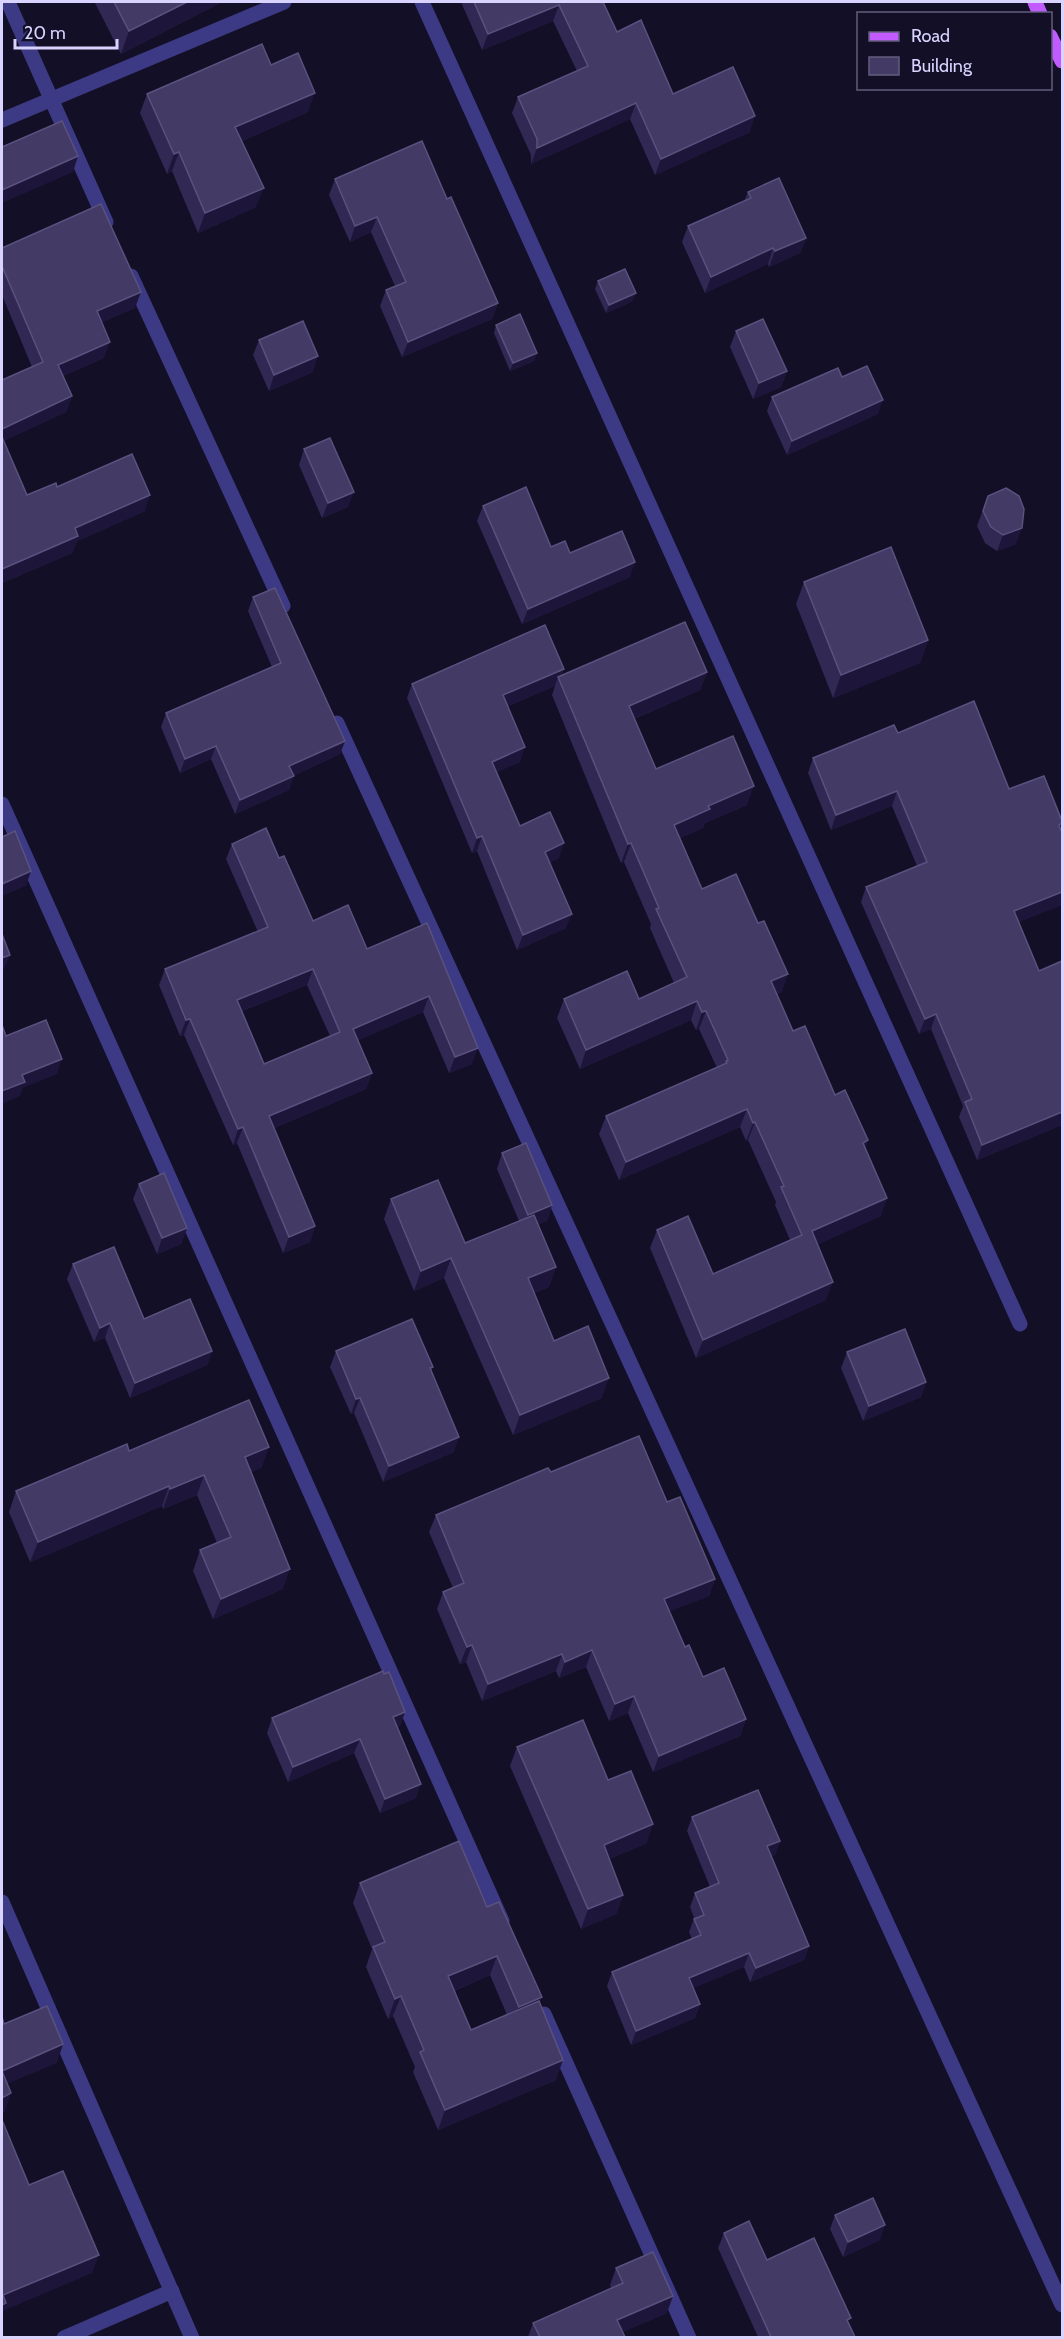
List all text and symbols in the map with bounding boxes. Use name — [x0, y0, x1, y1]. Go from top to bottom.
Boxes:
scale bar — [15, 12, 117, 50]
legend — [857, 12, 1052, 90]
text: 20 m — [24, 22, 66, 44]
text: Road — [911, 25, 950, 47]
text: Building — [911, 55, 973, 77]

